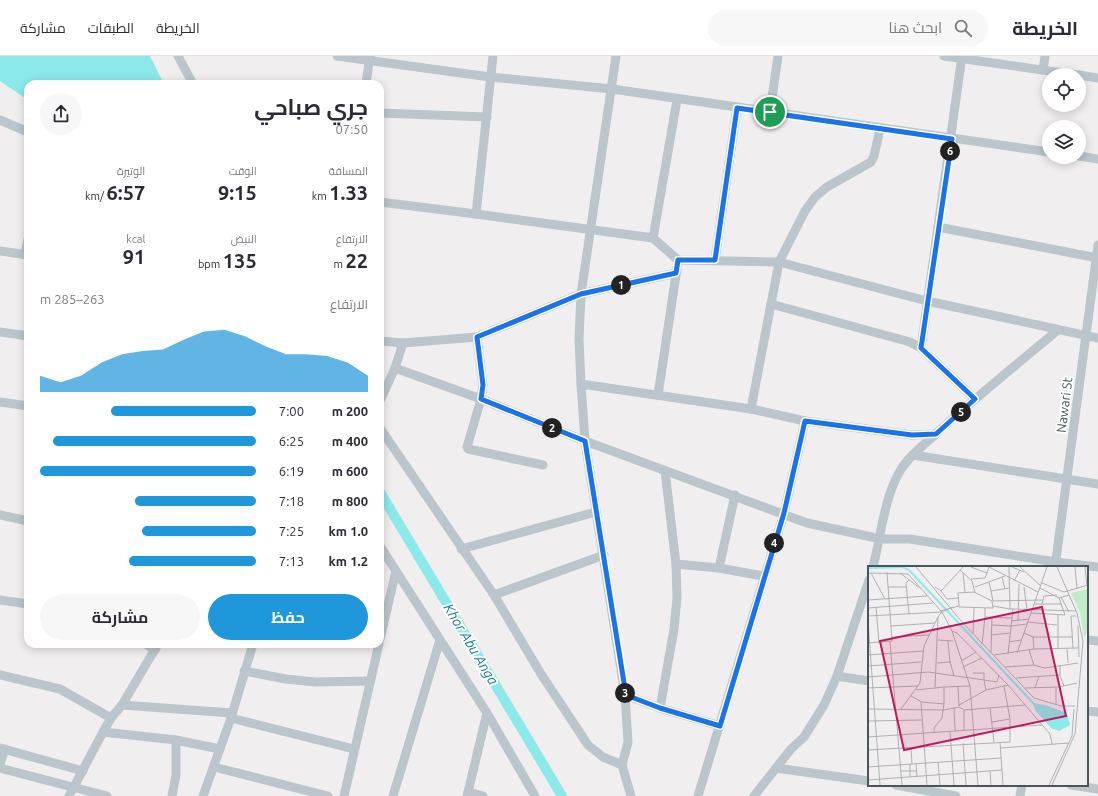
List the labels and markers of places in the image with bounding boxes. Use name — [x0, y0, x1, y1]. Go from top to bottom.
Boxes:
pin — [753, 95, 787, 129]
pin: 6 — [940, 141, 960, 161]
pin: 1 — [611, 275, 631, 295]
pin: 5 — [951, 402, 971, 422]
pin: 2 — [542, 418, 562, 438]
pin: 4 — [764, 533, 784, 553]
pin: 3 — [615, 683, 635, 703]

